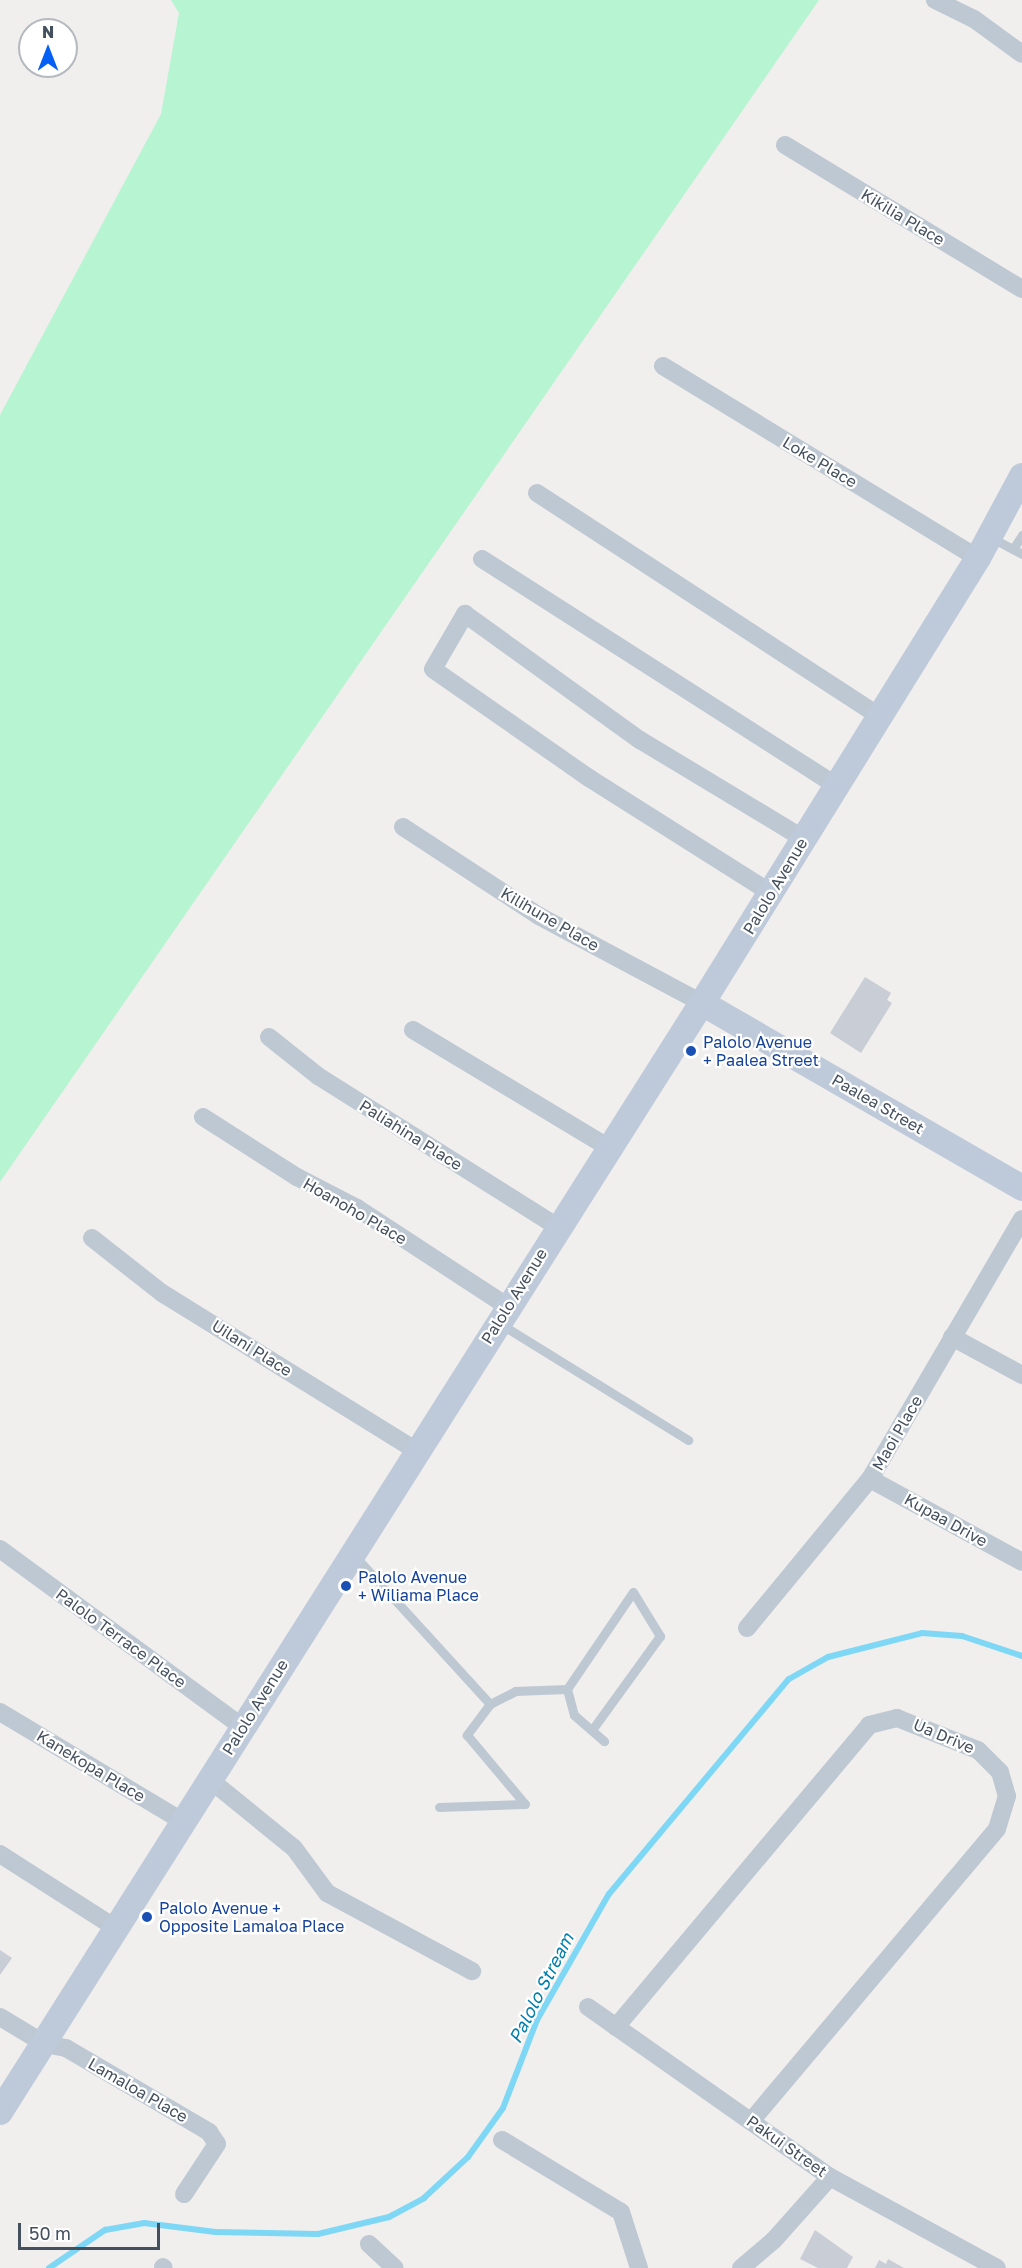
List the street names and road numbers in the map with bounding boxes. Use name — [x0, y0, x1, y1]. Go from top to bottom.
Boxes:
street label: Kikilia Place — [858, 185, 948, 249]
street label: Loke Place — [779, 432, 861, 492]
street label: Palolo Avenue — [739, 834, 811, 938]
street label: Kilihune Place — [498, 883, 602, 955]
street label: Paalea Street — [829, 1070, 927, 1138]
street label: Paliahina Place — [356, 1096, 466, 1174]
street label: Hoanoho Place — [300, 1174, 410, 1248]
street label: Palolo Avenue — [477, 1245, 551, 1347]
street label: Uilani Place — [208, 1316, 296, 1380]
street label: Maoi Place — [868, 1392, 926, 1474]
street label: Kupaa Drive — [901, 1489, 991, 1551]
street label: Palolo Terrace Place — [52, 1584, 190, 1692]
street label: Palolo Avenue — [218, 1656, 292, 1758]
street label: Ua Drive — [911, 1715, 977, 1757]
street label: Kanekopa Place — [33, 1726, 149, 1806]
street label: Lamaloa Place — [85, 2054, 191, 2126]
street label: Pakui Street — [743, 2111, 831, 2181]

